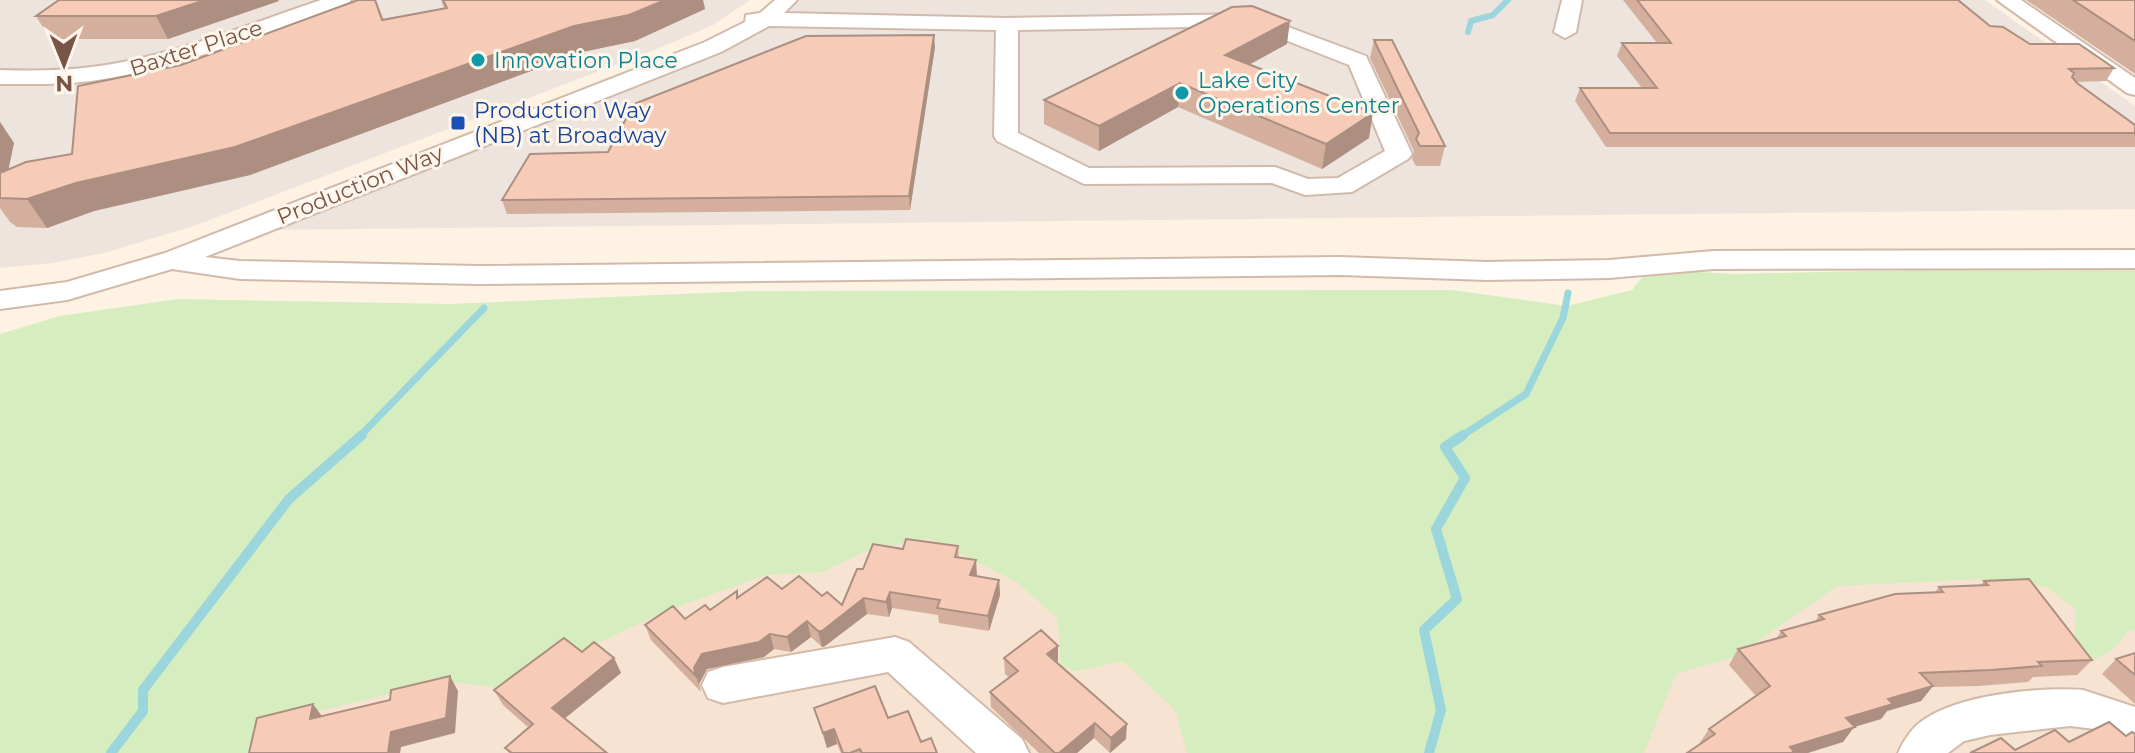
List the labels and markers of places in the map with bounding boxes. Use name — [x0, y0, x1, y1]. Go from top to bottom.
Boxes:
place label: Innovation Place — [494, 47, 678, 74]
marker: Innovation Place — [469, 51, 487, 69]
place label: Lake City Operations Center — [1198, 67, 1399, 119]
marker: Lake City Operations Center — [1173, 84, 1191, 102]
place label: Production Way (NB) at Broadway — [474, 97, 667, 149]
marker: Production Way (NB) at Broadway — [449, 114, 467, 132]

